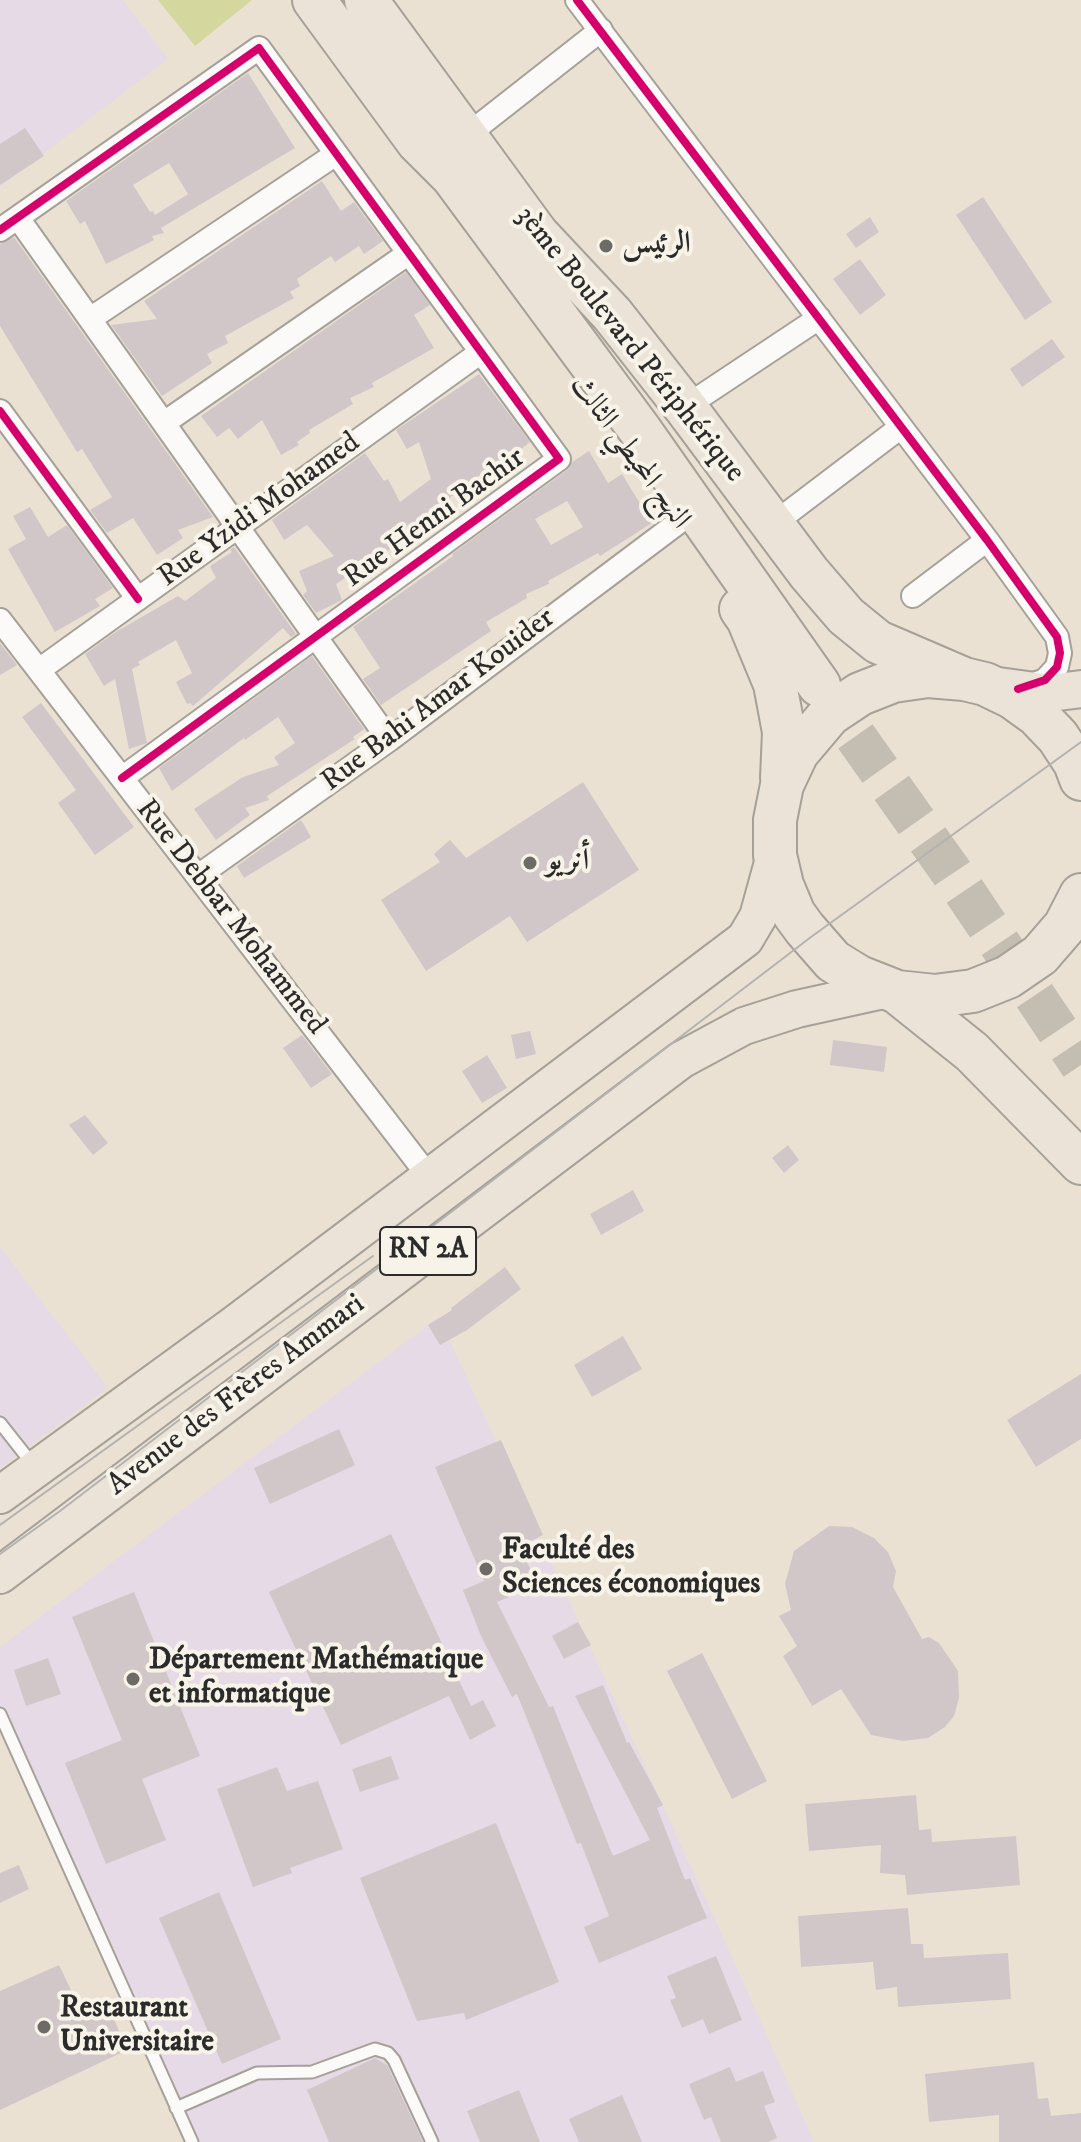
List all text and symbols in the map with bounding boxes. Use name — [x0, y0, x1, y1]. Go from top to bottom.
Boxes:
street label: 3ème Boulevard Périphérique — [507, 200, 751, 490]
place label: الرئيس — [622, 228, 691, 264]
marker: الرئيس — [597, 237, 615, 255]
street label: النهج المحيطي الثالث — [561, 369, 697, 537]
street label: Rue Yzidi Mohamed — [152, 426, 368, 596]
street label: Rue Henni Bachir — [337, 441, 533, 597]
street label: Rue Bahi Amar Kouider — [315, 601, 563, 801]
street label: Rue Debbar Mohammed — [127, 793, 333, 1043]
place label: أنريو — [546, 845, 589, 881]
marker: أنريو — [521, 854, 539, 872]
road number: RN 2A — [380, 1227, 476, 1275]
street label: Avenue des Frères Ammari — [101, 1287, 373, 1505]
place label: Faculté des Sciences économiques — [502, 1534, 760, 1604]
marker: Faculté des Sciences économiques — [477, 1560, 495, 1578]
place label: Département Mathématique et informatique — [149, 1644, 483, 1714]
marker: Département Mathématique et informatique — [124, 1670, 142, 1688]
place label: Restaurant Universitaire — [60, 1992, 214, 2062]
marker: Restaurant Universitaire — [35, 2018, 53, 2036]

